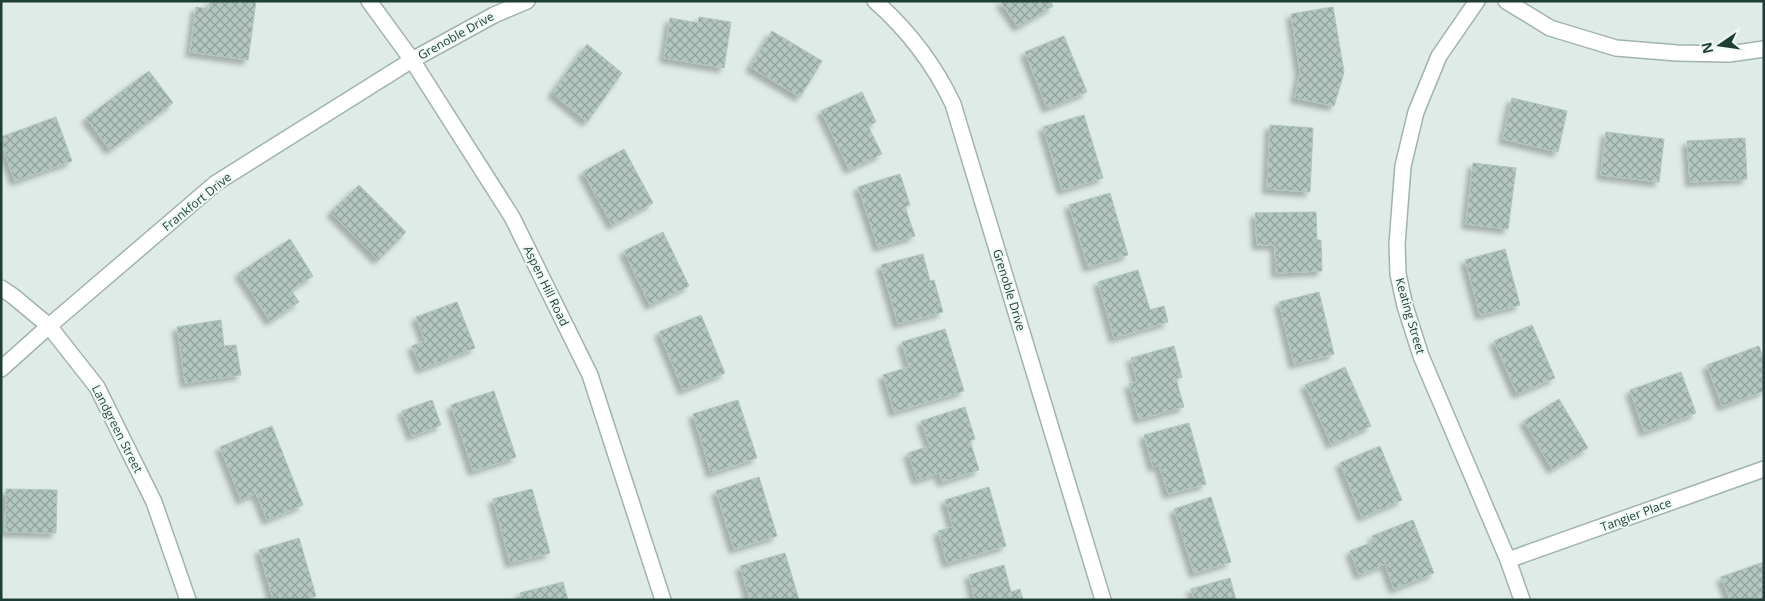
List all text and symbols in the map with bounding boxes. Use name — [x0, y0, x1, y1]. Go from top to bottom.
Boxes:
street label: Grenoble Drive — [415, 8, 497, 63]
north arrow — [1695, 20, 1745, 70]
text: N — [1696, 40, 1717, 56]
street label: Frankfort Drive — [159, 168, 235, 235]
street label: Aspen Hill Road — [520, 243, 573, 329]
street label: Grenoble Drive — [989, 247, 1030, 333]
street label: Keating Street — [1391, 276, 1429, 356]
street label: Landgreen Street — [88, 382, 147, 476]
street label: Tangier Place — [1598, 494, 1674, 535]

